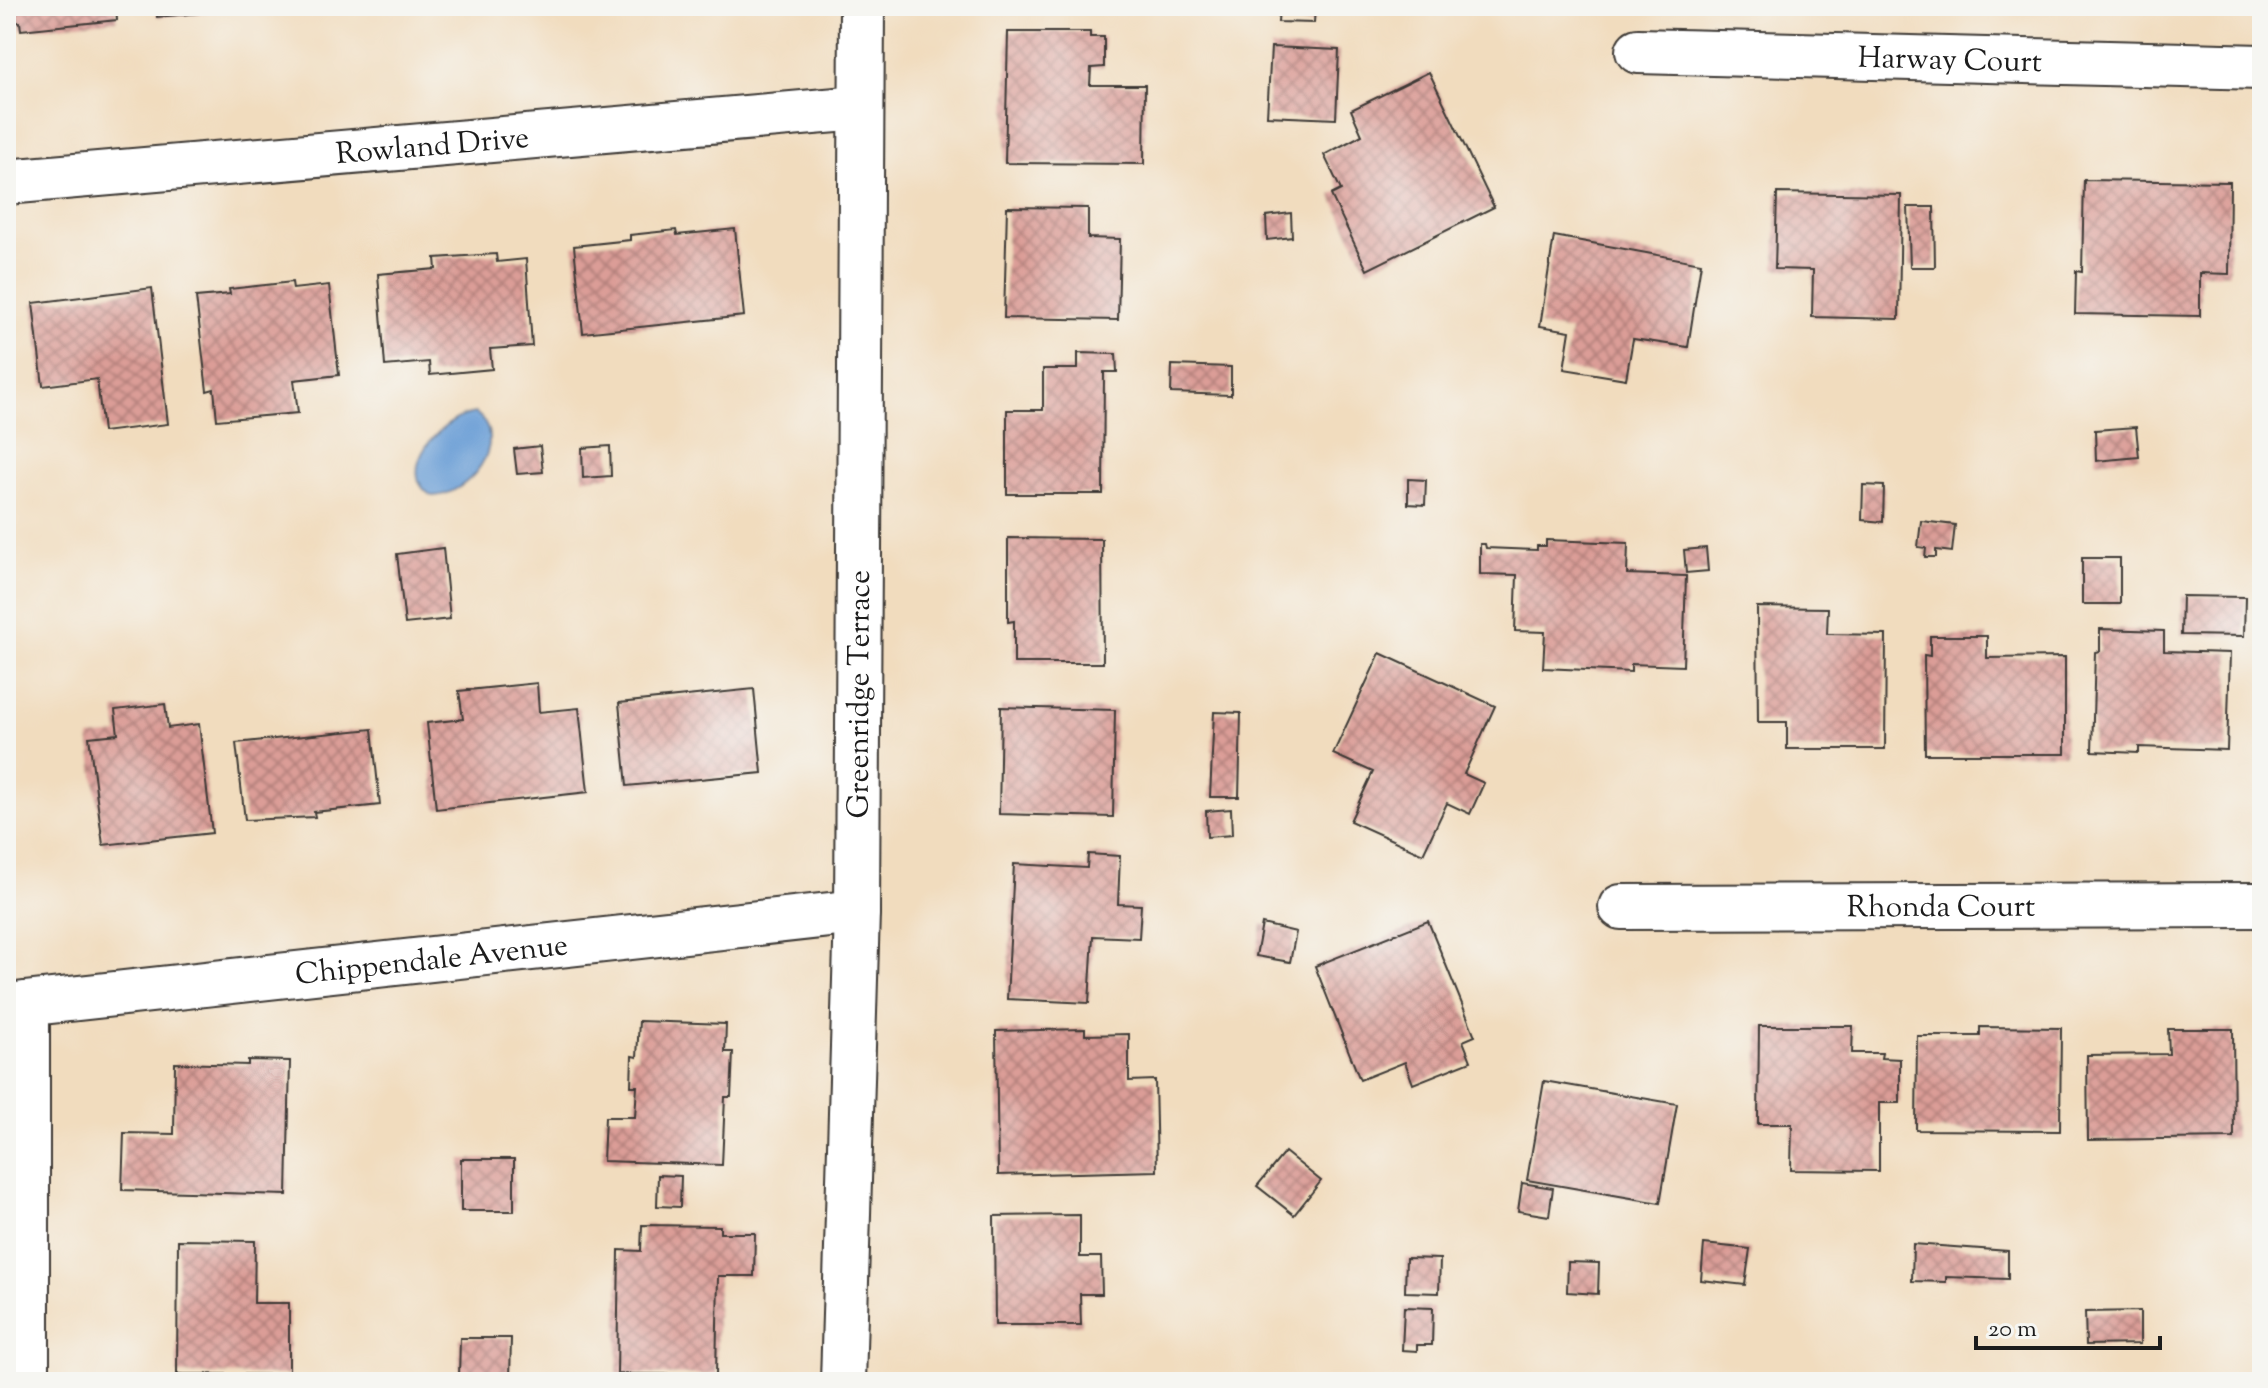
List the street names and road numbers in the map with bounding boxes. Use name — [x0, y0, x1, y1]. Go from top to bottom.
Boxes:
street label: Harway Court — [1857, 38, 2042, 85]
street label: Rowland Drive — [334, 118, 531, 177]
street label: Greenridge Terrace — [839, 570, 883, 818]
street label: Rhonda Court — [1847, 887, 2035, 930]
street label: Chippendale Avenue — [293, 925, 570, 998]

